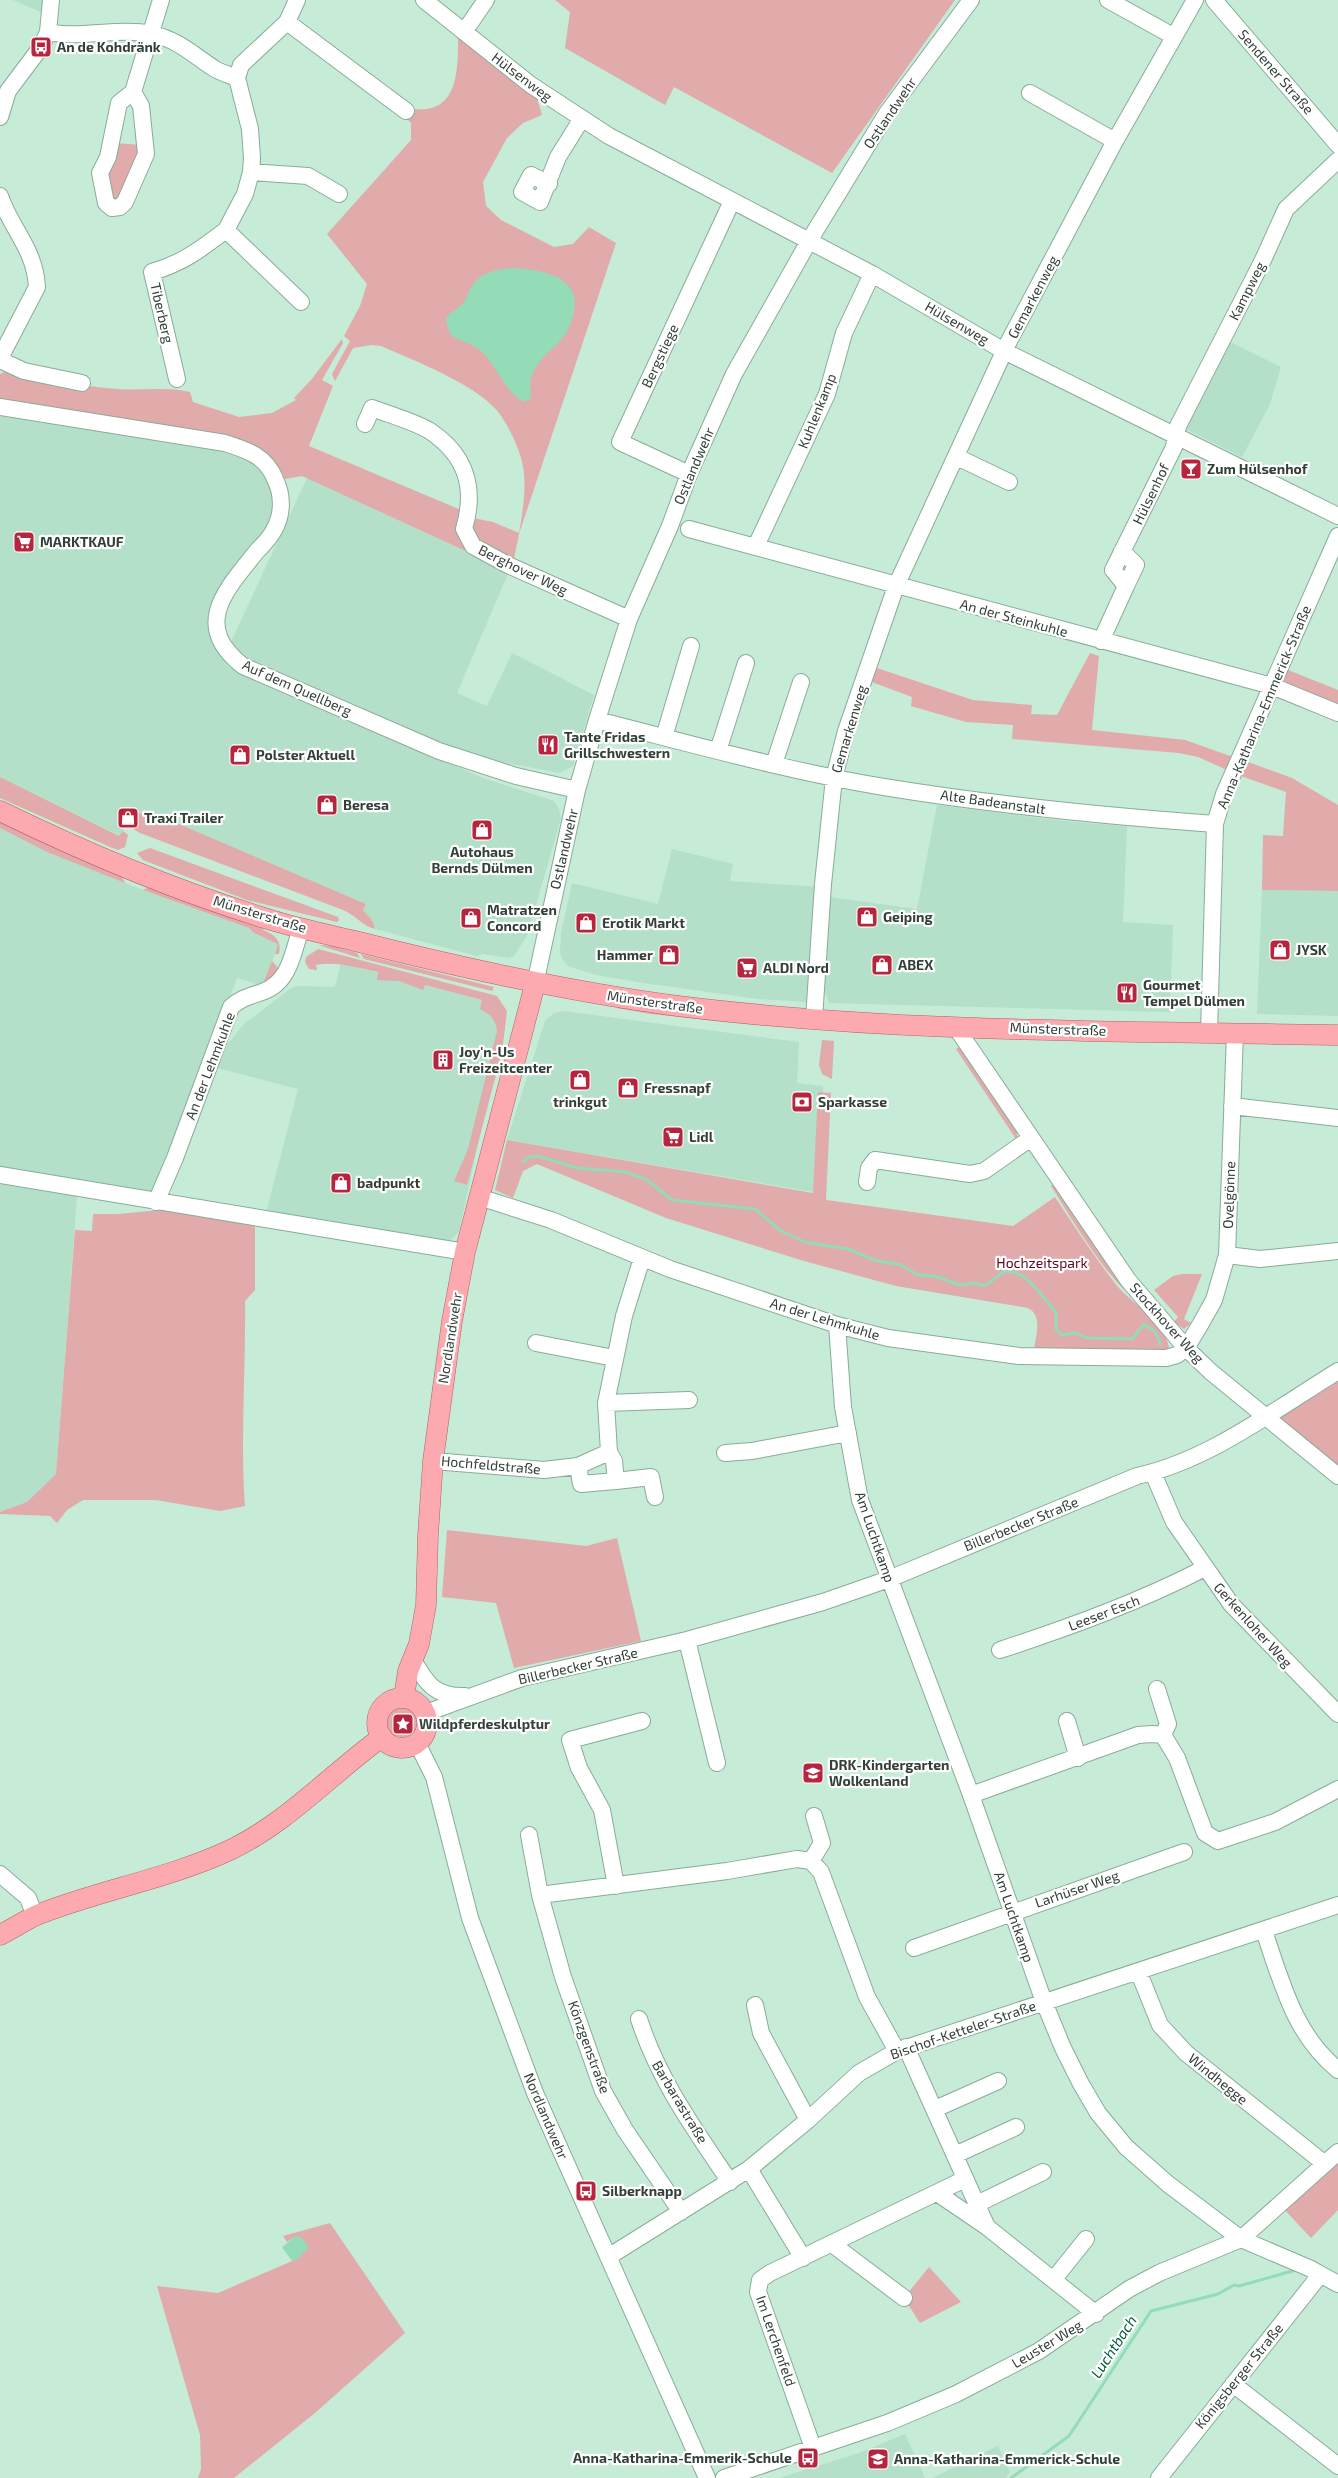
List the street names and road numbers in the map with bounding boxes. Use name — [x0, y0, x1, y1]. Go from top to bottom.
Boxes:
street label: Sendener Straße — [1235, 26, 1318, 117]
street label: Hülsenweg — [489, 48, 556, 105]
street label: Ostlandwehr — [859, 73, 920, 152]
street label: Gemarkenweg — [1004, 252, 1062, 341]
street label: Kampweg — [1225, 259, 1269, 323]
street label: Tiberberg — [147, 281, 178, 345]
street label: Hülsenweg — [922, 297, 992, 348]
street label: Bergstiege — [637, 321, 682, 390]
street label: Kuhlenkamp — [794, 371, 839, 451]
street label: Ostlandwehr — [670, 424, 718, 507]
street label: Hülsenhof — [1129, 460, 1173, 527]
street label: Berghover Weg — [476, 541, 571, 599]
street label: An der Steinkuhle — [958, 595, 1070, 640]
street label: Anna-Katharina-Emmerick-Straße — [1213, 603, 1314, 811]
street label: Auf dem Quellberg — [240, 656, 355, 719]
street label: Gemarkenweg — [827, 683, 870, 775]
street label: Alte Badeanstalt — [939, 786, 1047, 817]
street label: Ostlandwehr — [546, 806, 581, 891]
street label: Münsterstraße — [211, 891, 309, 936]
street label: Münsterstraße — [606, 986, 704, 1017]
street label: An der Lehmkuhle — [181, 1010, 238, 1122]
street label: Münsterstraße — [1009, 1018, 1107, 1039]
street label: Ovelgönne — [1219, 1161, 1238, 1229]
street label: Stockhover Weg — [1127, 1279, 1208, 1367]
street label: Nordlandwehr — [434, 1291, 465, 1385]
street label: An der Lehmkuhle — [768, 1294, 882, 1343]
street label: Hochfeldstraße — [441, 1452, 542, 1477]
street label: Am Luchtkamp — [852, 1489, 899, 1584]
street label: Billerbecker Straße — [961, 1493, 1081, 1554]
street label: Gerkenloher Weg — [1211, 1579, 1296, 1671]
street label: Leeser Esch — [1066, 1591, 1142, 1634]
street label: Billerbecker Straße — [516, 1643, 639, 1688]
street label: Larhüser Weg — [1033, 1866, 1121, 1911]
street label: Am Luchtkamp — [991, 1869, 1038, 1964]
street label: Bischof-Ketteler-Straße — [888, 1997, 1038, 2063]
street label: Könzgenstraße — [565, 1998, 614, 2096]
street label: Windhegge — [1185, 2049, 1251, 2108]
street label: Barbarastraße — [649, 2057, 712, 2146]
street label: Nordlandwehr — [521, 2070, 572, 2162]
street label: Im Lerchenfeld — [753, 2293, 800, 2388]
street label: Leuster Weg — [1008, 2316, 1085, 2371]
street label: Königsberger Straße — [1191, 2320, 1286, 2432]

